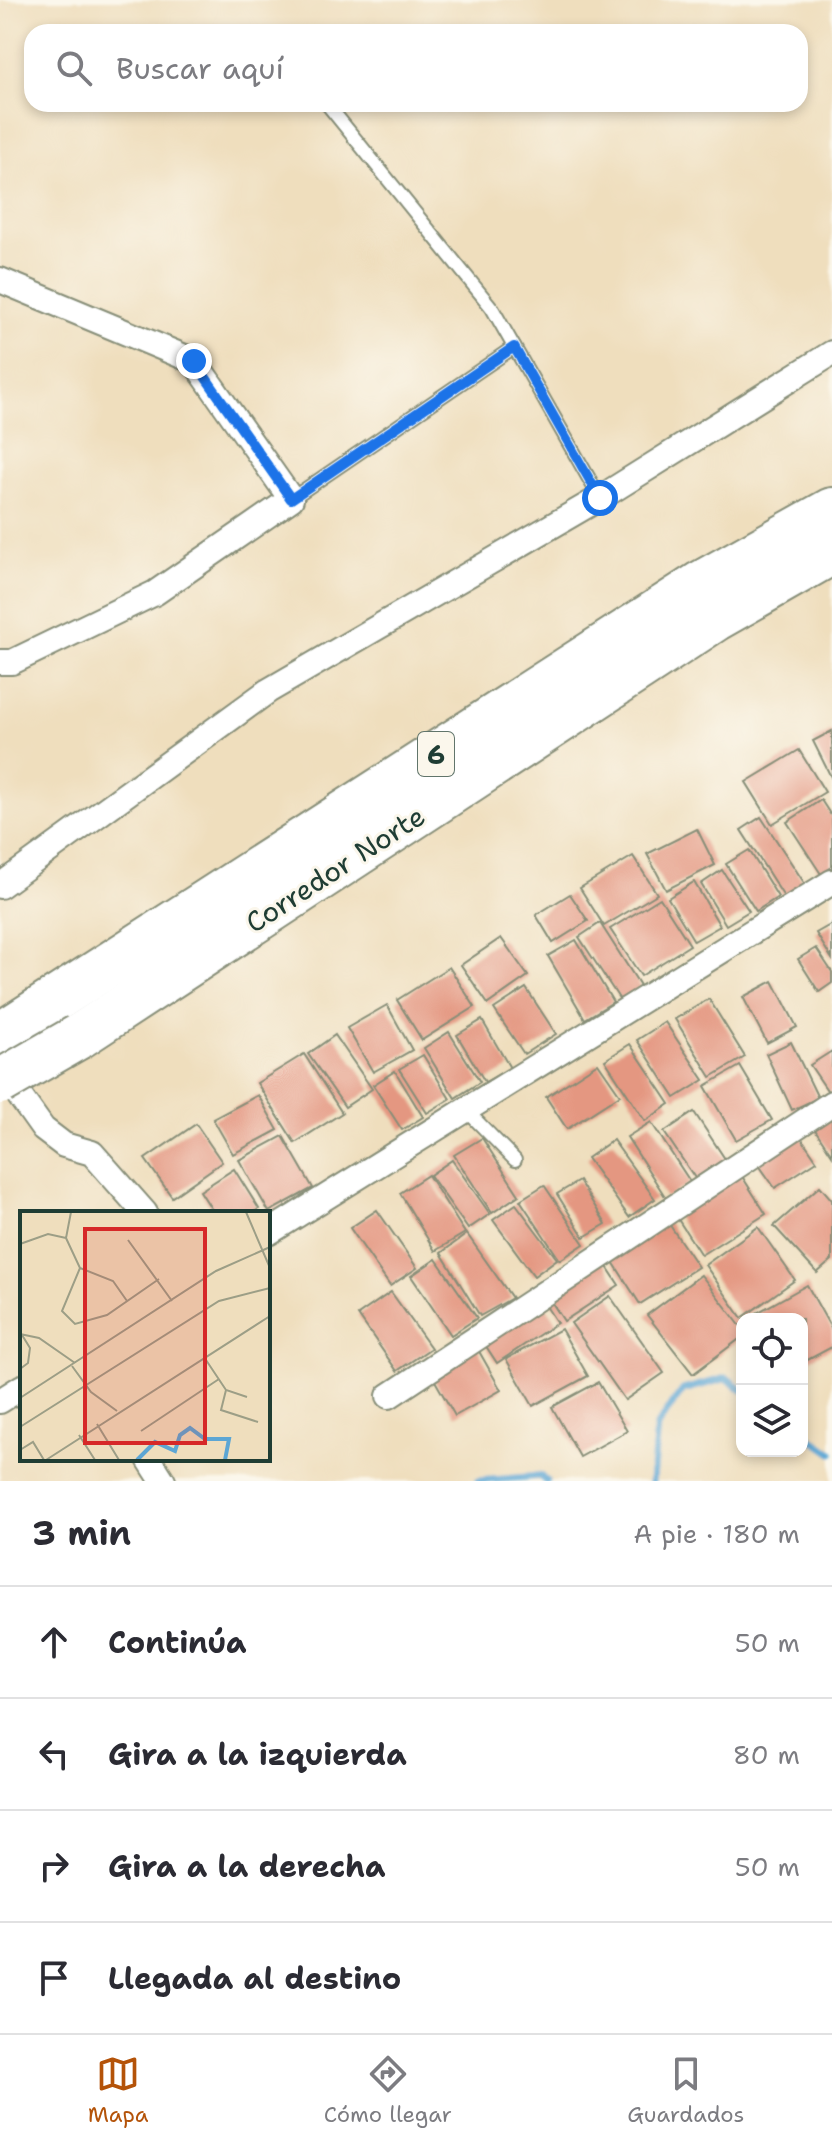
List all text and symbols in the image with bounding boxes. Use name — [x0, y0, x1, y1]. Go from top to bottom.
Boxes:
search box — [24, 24, 808, 112]
icon: search — [52, 46, 96, 90]
text: Buscar aquí — [116, 48, 284, 89]
route end — [176, 343, 212, 379]
route start — [582, 480, 618, 516]
road number: 6 — [418, 732, 454, 776]
street label: Corredor Norte — [238, 797, 432, 941]
inset map — [20, 1211, 270, 1461]
map controls — [736, 1313, 808, 1457]
button: locate — [736, 1313, 808, 1385]
button: layers — [736, 1385, 808, 1457]
text: 3 min — [32, 1510, 131, 1556]
text: A pie · 180 m — [634, 1516, 800, 1551]
icon: ahead — [32, 1620, 76, 1664]
text: Continúa — [108, 1622, 247, 1663]
text: 50 m — [735, 1625, 800, 1660]
icon: left — [32, 1732, 76, 1776]
text: Gira a la izquierda — [108, 1734, 407, 1775]
text: 80 m — [733, 1737, 800, 1772]
icon: right — [32, 1844, 76, 1888]
text: Gira a la derecha — [108, 1846, 386, 1887]
text: 50 m — [735, 1849, 800, 1884]
icon: arrive — [32, 1956, 76, 2000]
text: Llegada al destino — [108, 1958, 401, 1999]
tab: Mapa — [88, 2052, 148, 2129]
tab: Cómo llegar — [324, 2052, 452, 2129]
tab: Guardados — [627, 2052, 744, 2129]

